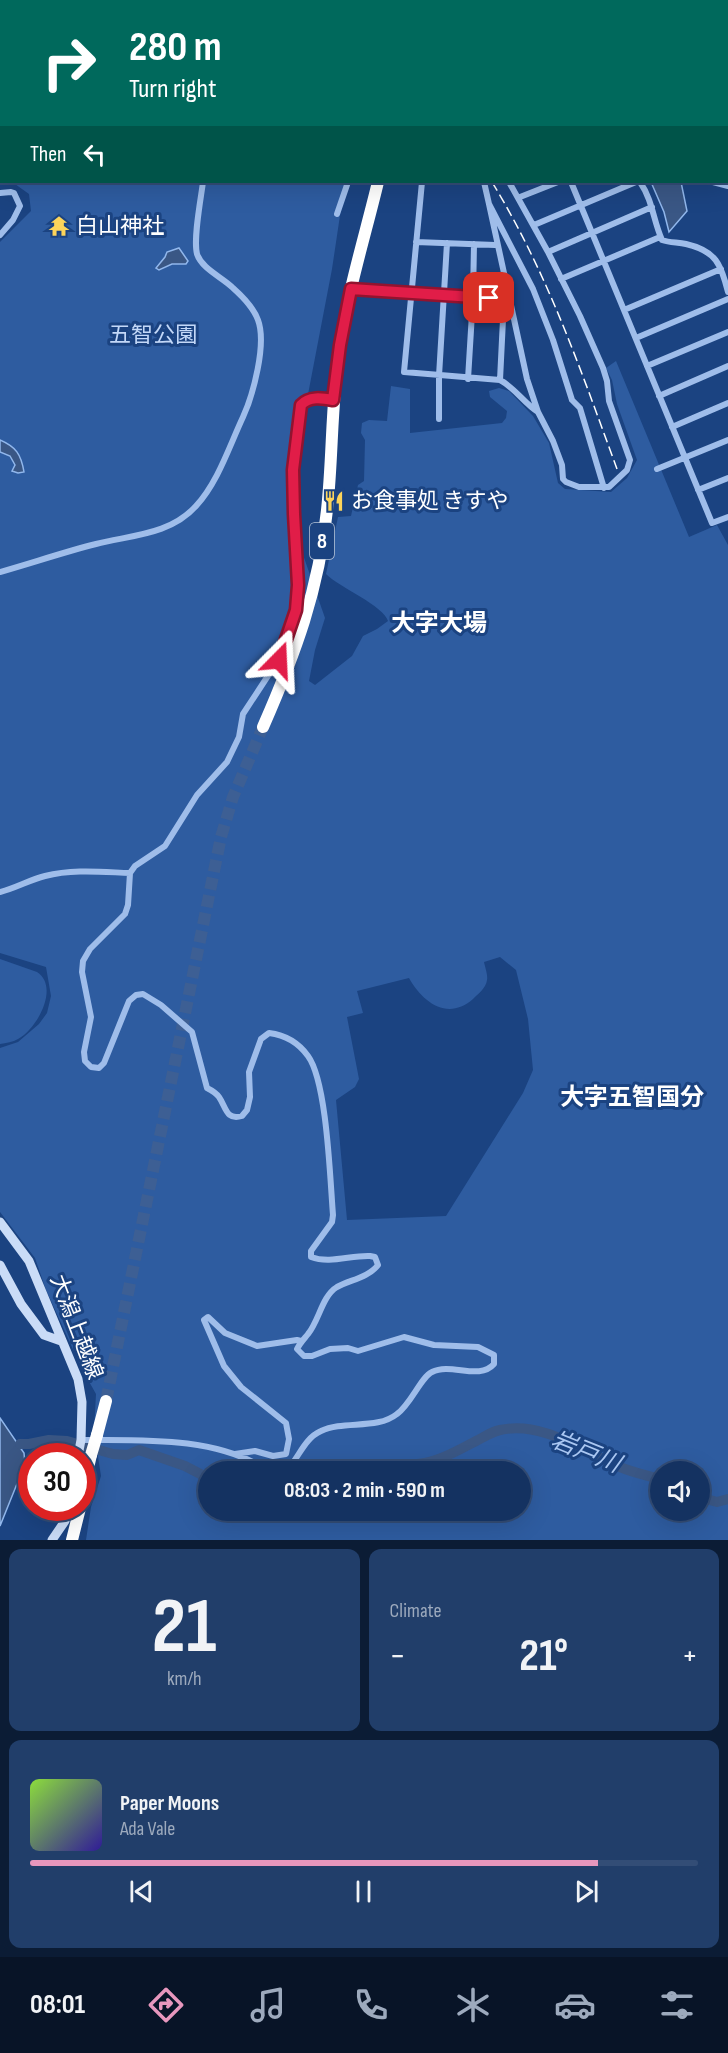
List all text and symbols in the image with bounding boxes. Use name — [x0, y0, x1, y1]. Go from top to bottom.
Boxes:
text: 280 m — [129, 22, 222, 73]
icon: right — [30, 24, 108, 102]
text: Turn right — [129, 73, 216, 105]
icon: left — [78, 138, 111, 171]
text: Then — [30, 141, 66, 168]
place label: 白山神社 — [76, 213, 164, 240]
temple icon: 白山神社 — [47, 214, 71, 238]
pin — [463, 272, 514, 323]
icon: arrive — [472, 281, 505, 314]
park label: 五智公園 — [109, 322, 197, 349]
place label: お食事処 きすや — [351, 488, 509, 515]
restaurant icon: お食事処 きすや — [322, 489, 346, 513]
road number: 8 — [310, 523, 334, 559]
district label: 大字大場 — [391, 609, 487, 638]
position arrow — [247, 628, 311, 692]
district label: 大字五智国分 — [560, 1083, 704, 1112]
street label: 大潟上越線 — [44, 1271, 108, 1383]
water label: 岩戸川 — [547, 1425, 628, 1480]
speed limit sign: 30 — [18, 1443, 96, 1521]
map controls — [650, 1461, 710, 1521]
button: sound — [650, 1461, 710, 1521]
text: 08:03 · 2 min · 590 m — [284, 1477, 445, 1504]
text: 21 — [152, 1581, 217, 1674]
text: Climate — [390, 1599, 442, 1623]
text: 21° — [519, 1629, 568, 1684]
text: − — [390, 1636, 406, 1676]
text: + — [682, 1636, 698, 1676]
text: km/h — [167, 1667, 202, 1691]
text: Paper Moons — [120, 1790, 219, 1817]
text: Ada Vale — [120, 1817, 175, 1841]
icon: previous — [125, 1875, 158, 1908]
icon: pause — [347, 1875, 380, 1908]
icon: next — [570, 1875, 603, 1908]
icon: directions — [145, 1984, 187, 2026]
icon: music — [247, 1984, 289, 2026]
icon: phone — [350, 1984, 392, 2026]
icon: climate — [452, 1984, 494, 2026]
icon: car — [554, 1984, 596, 2026]
icon: filters — [656, 1984, 698, 2026]
text: 08:01 — [30, 1989, 85, 2021]

